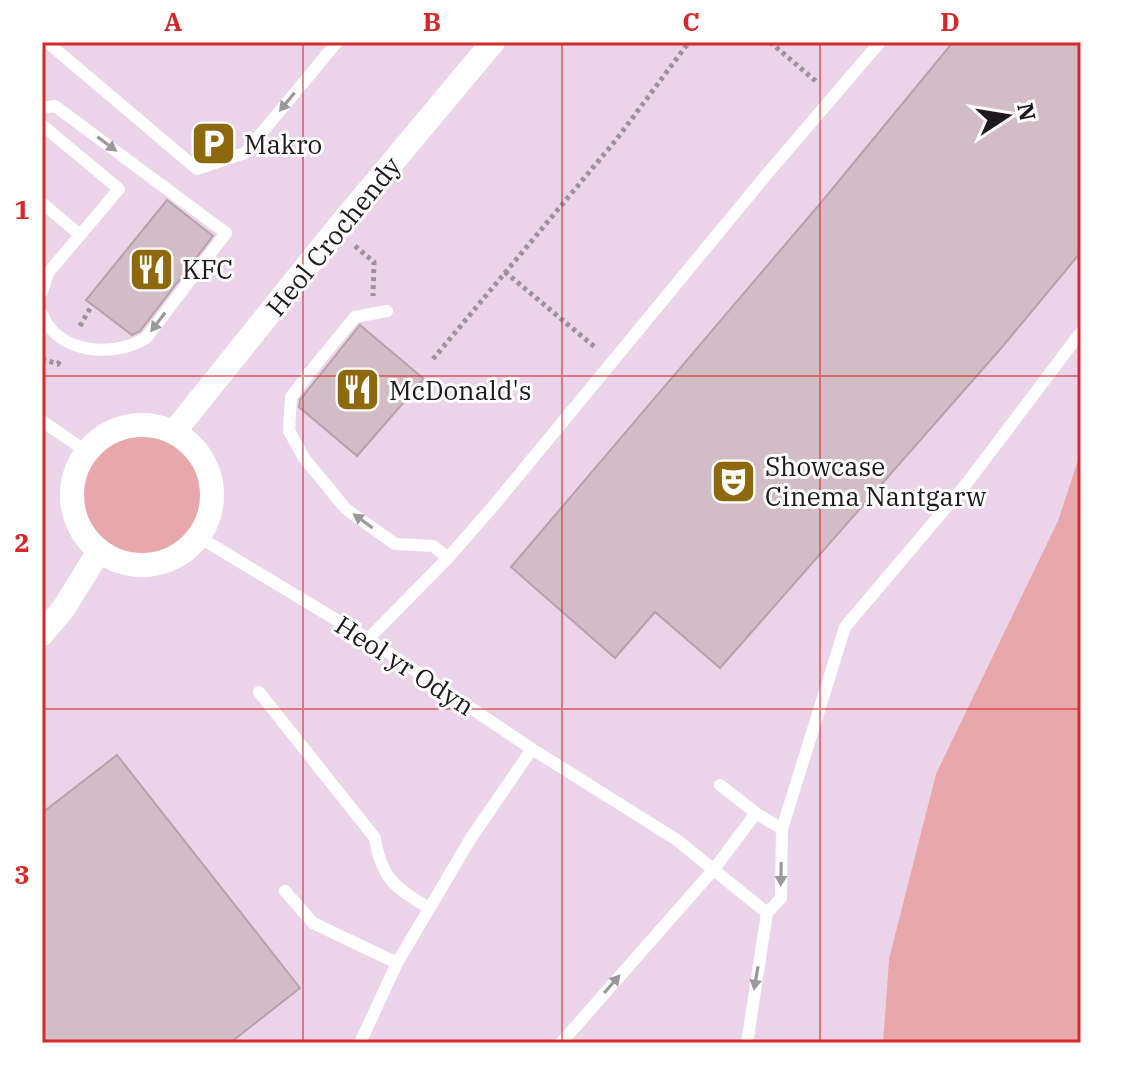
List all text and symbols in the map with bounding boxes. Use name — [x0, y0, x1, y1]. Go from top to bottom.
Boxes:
text: A — [164, 4, 182, 38]
text: B — [423, 4, 441, 38]
text: C — [682, 4, 700, 38]
text: D — [940, 4, 960, 38]
north arrow — [967, 76, 1047, 156]
one-way arrow — [280, 92, 296, 112]
text: N — [1011, 100, 1043, 123]
parking icon: Makro — [189, 120, 237, 168]
place label: Makro — [244, 127, 322, 161]
one-way arrow — [97, 136, 117, 152]
street label: Heol Crochendy — [258, 149, 408, 323]
text: 1 — [14, 192, 30, 226]
restaurant icon: KFC — [127, 245, 175, 293]
place label: KFC — [182, 252, 233, 286]
one-way arrow — [151, 312, 167, 332]
restaurant icon: McDonald's — [334, 366, 382, 414]
place label: McDonald's — [389, 373, 531, 407]
place label: Showcase Cinema Nantgarw — [765, 449, 986, 513]
theatre icon: Showcase Cinema Nantgarw — [710, 457, 758, 505]
one-way arrow — [352, 514, 373, 529]
text: 2 — [14, 525, 30, 559]
street label: Heol yr Odyn — [329, 607, 481, 723]
text: 3 — [14, 857, 30, 891]
one-way arrow — [775, 862, 787, 887]
one-way arrow — [750, 966, 762, 991]
one-way arrow — [603, 974, 620, 994]

